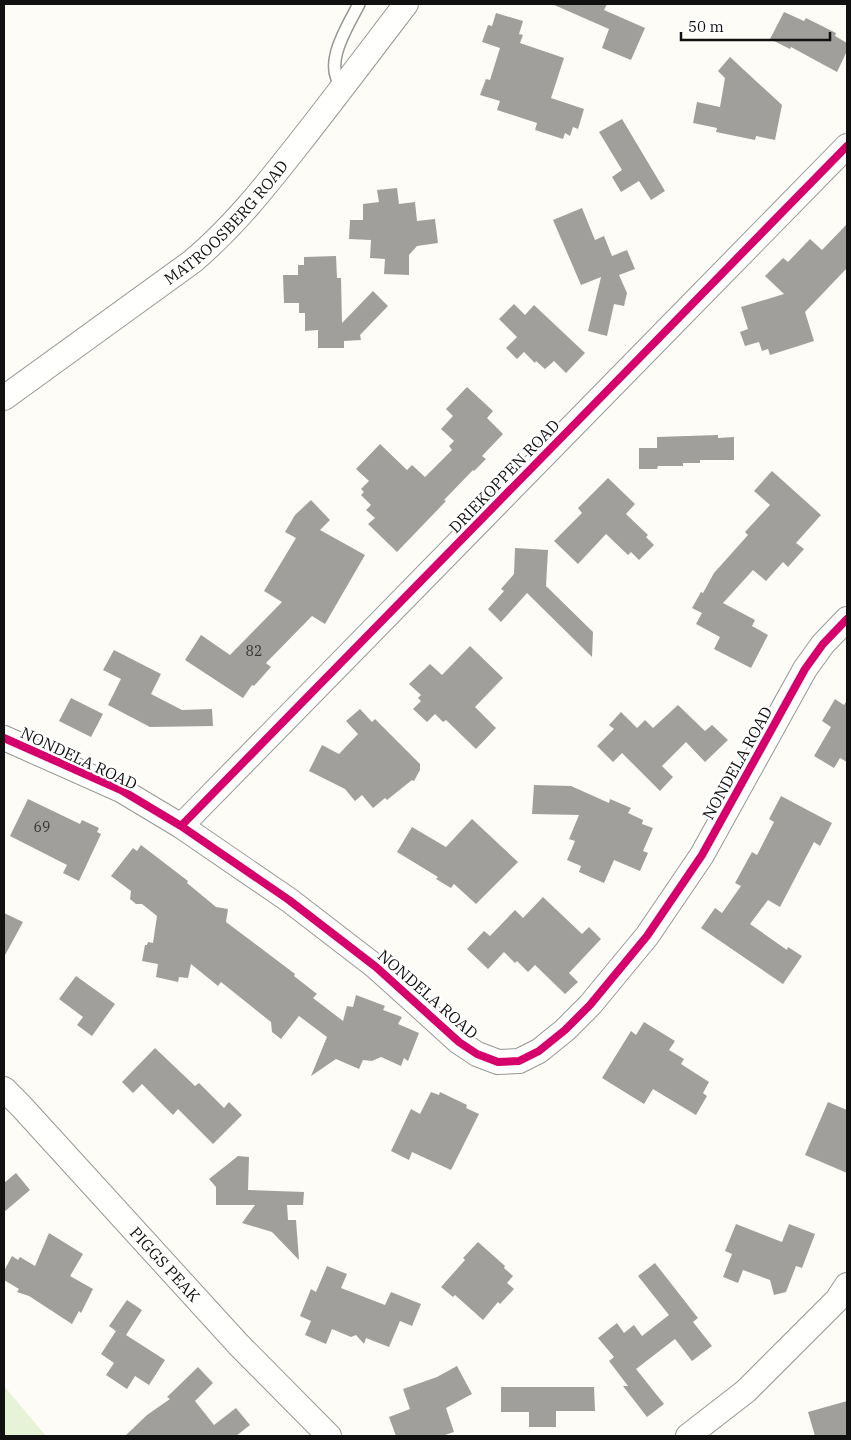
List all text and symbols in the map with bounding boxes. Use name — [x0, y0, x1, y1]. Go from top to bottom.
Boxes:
scale bar — [681, 10, 830, 42]
text: 50 m — [688, 17, 724, 36]
street label: MATROOSBERG ROAD — [160, 156, 292, 289]
street label: DRIEKOPPEN ROAD — [445, 415, 563, 537]
house number: 82 — [246, 642, 262, 660]
street label: NONDELA ROAD — [698, 703, 776, 823]
street label: NONDELA ROAD — [18, 722, 140, 794]
house number: 69 — [34, 818, 50, 836]
street label: NONDELA ROAD — [374, 945, 482, 1043]
street label: PIGGS PEAK — [126, 1222, 204, 1306]

